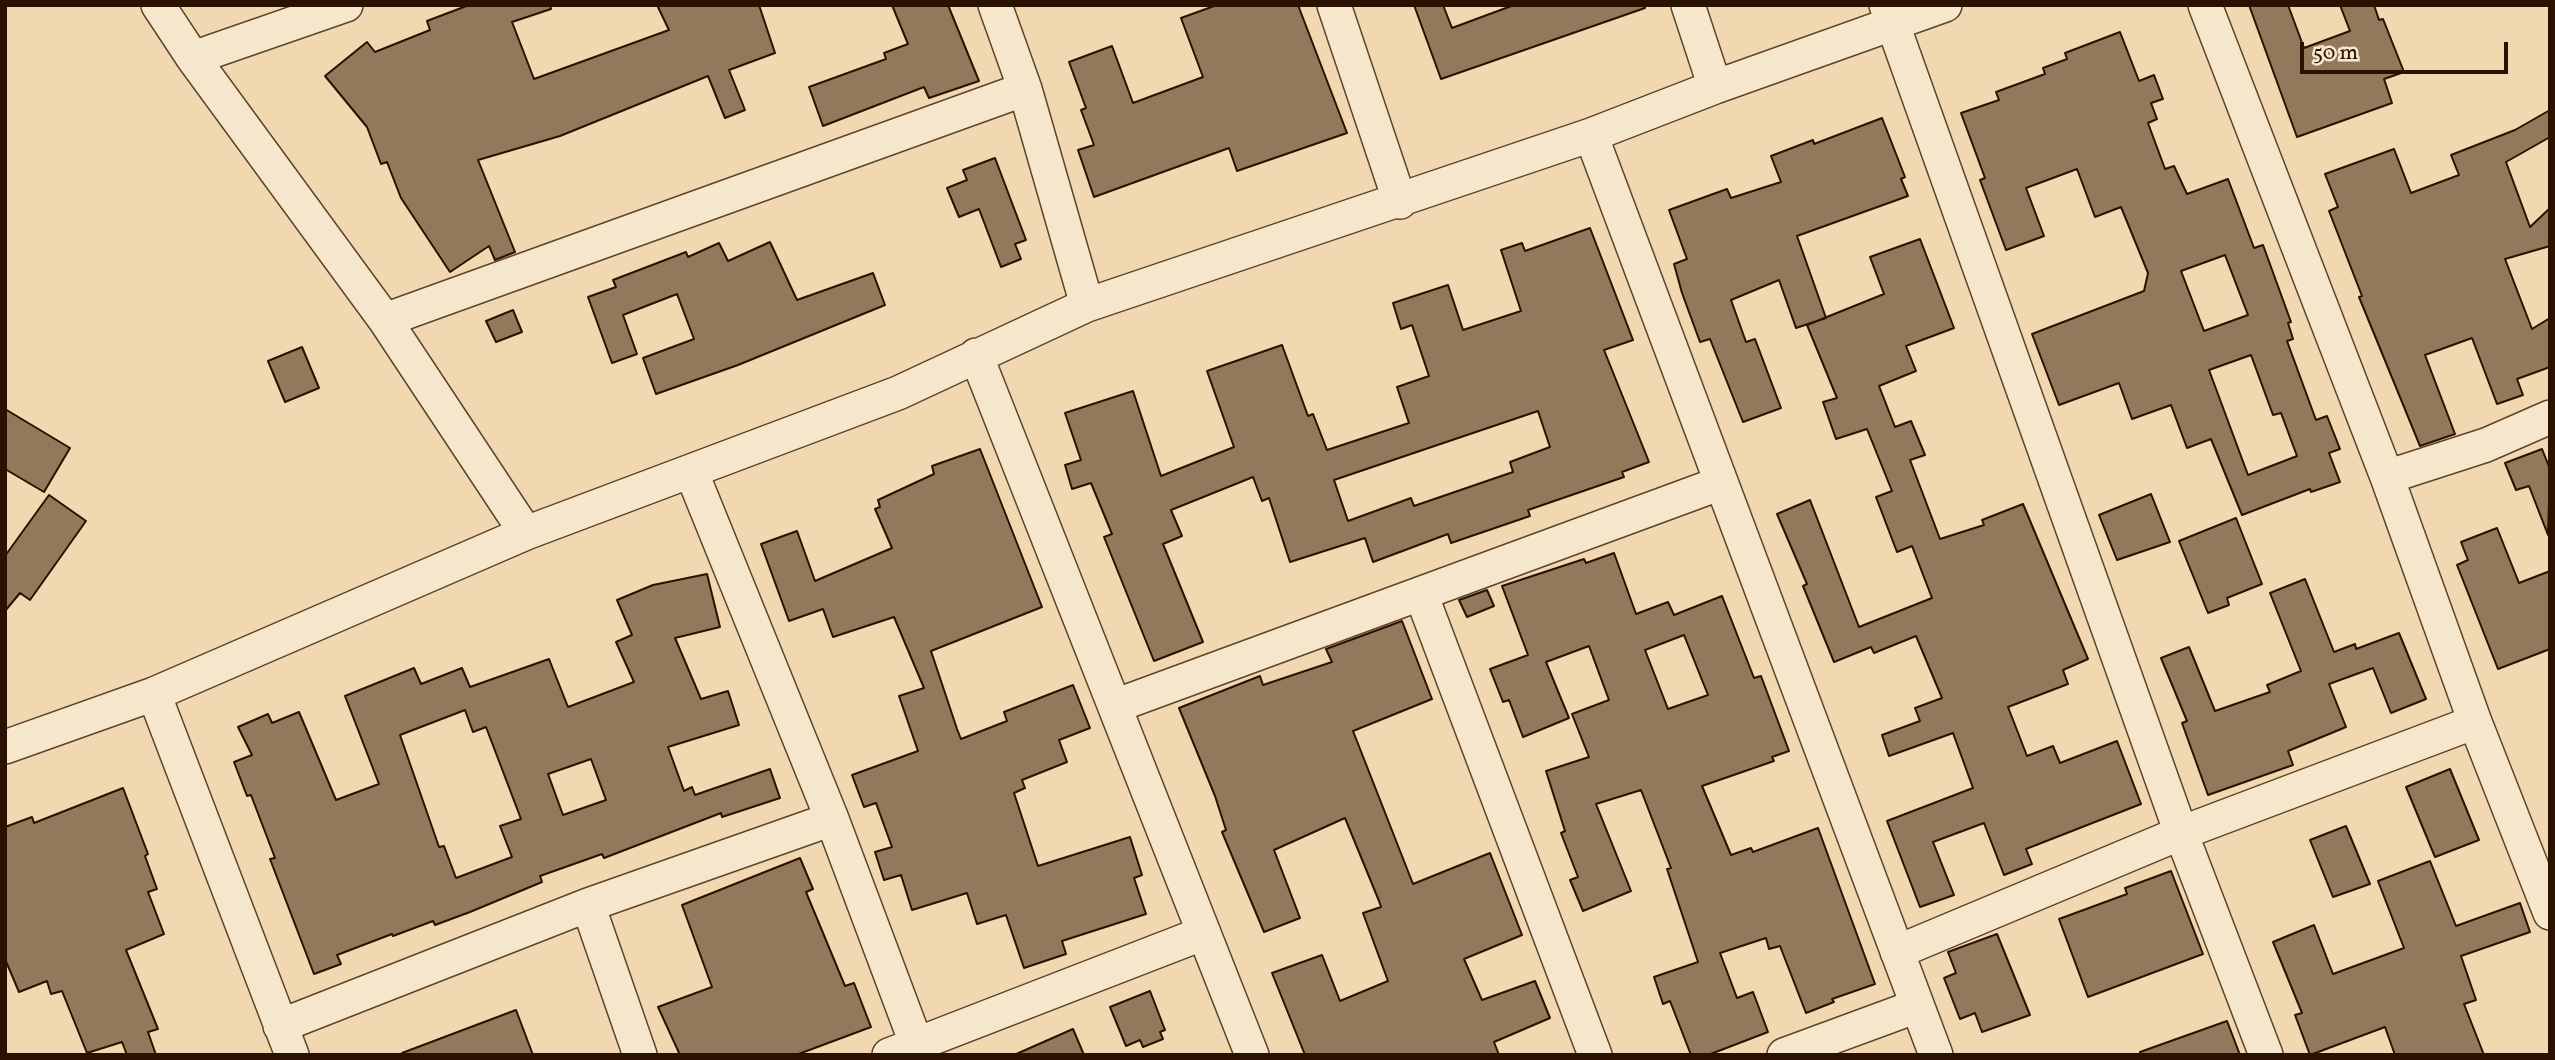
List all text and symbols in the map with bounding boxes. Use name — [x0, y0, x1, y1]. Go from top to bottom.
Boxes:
scale bar — [2303, 28, 2511, 72]
text: 50 m — [2313, 39, 2358, 68]

